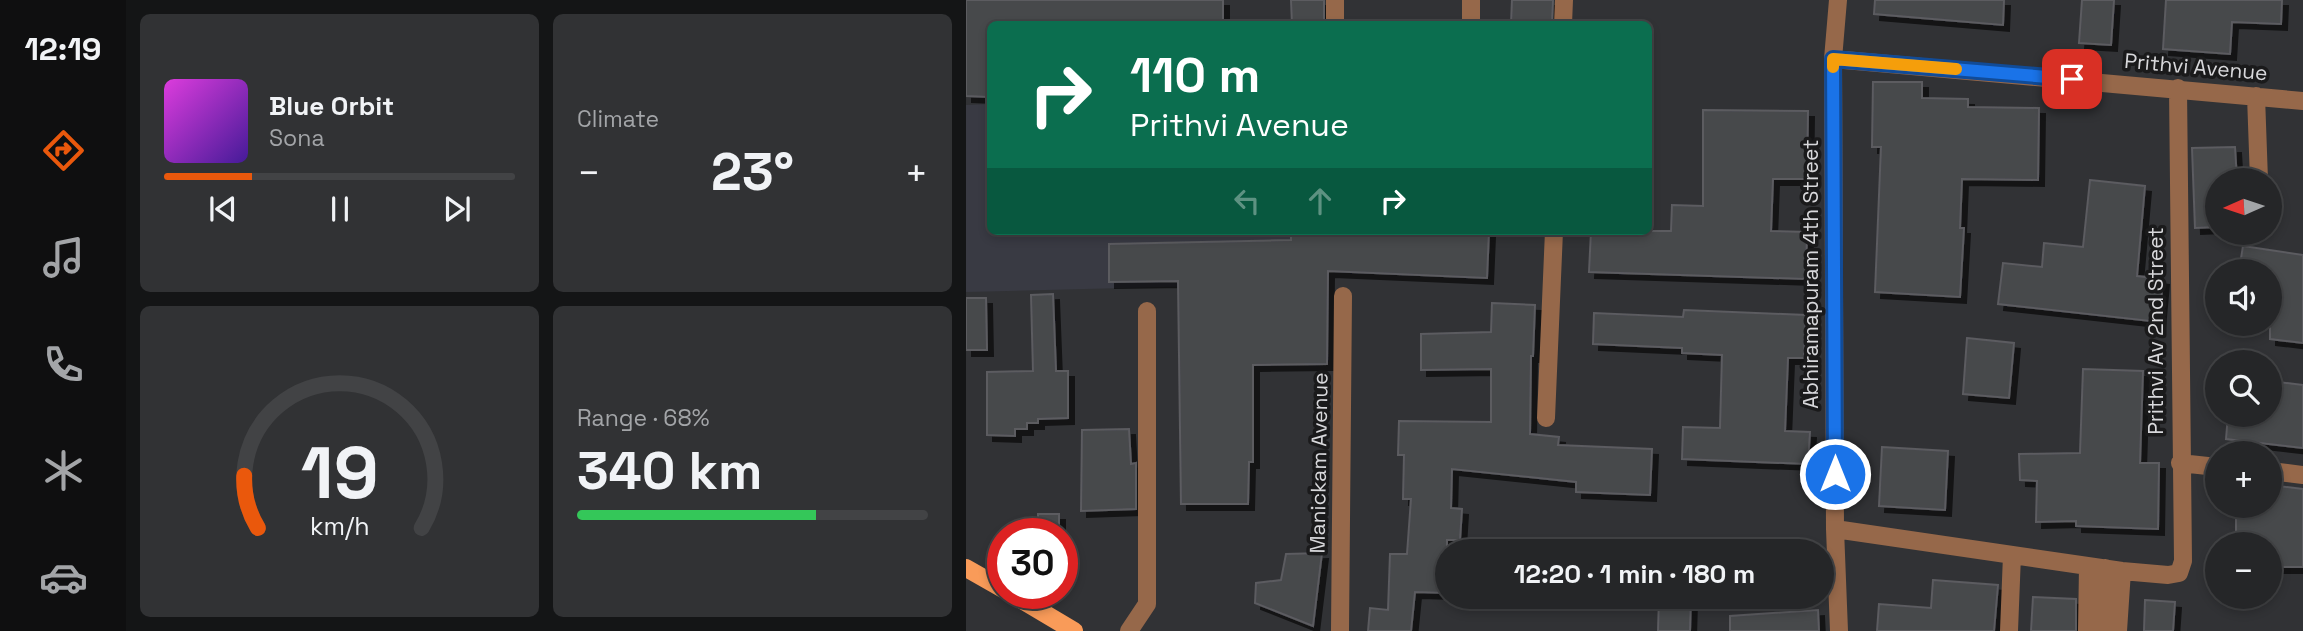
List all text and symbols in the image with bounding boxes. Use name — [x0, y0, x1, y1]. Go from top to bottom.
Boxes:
text: 12:19 — [24, 29, 102, 69]
text: 110 m — [1130, 44, 1260, 106]
street label: Prithvi Avenue — [2123, 47, 2269, 86]
icon: right — [1015, 49, 1106, 140]
pin — [2042, 49, 2102, 109]
icon: arrive — [2053, 60, 2091, 98]
text: Blue Orbit — [269, 89, 394, 123]
text: Climate — [577, 104, 659, 134]
text: Prithvi Avenue — [1130, 105, 1349, 145]
text: Sona — [269, 123, 325, 153]
icon: directions — [39, 126, 88, 175]
text: 23° — [711, 139, 794, 205]
street label: Abhiramapuram 4th Street — [1797, 139, 1824, 409]
text: − — [577, 149, 601, 197]
text: + — [904, 149, 928, 197]
north arrow — [2205, 168, 2282, 245]
map controls — [2205, 168, 2282, 609]
icon: left — [1228, 182, 1266, 220]
icon: ahead — [1301, 182, 1339, 220]
icon: right — [1374, 182, 1412, 220]
icon: previous — [204, 190, 242, 228]
icon: pause — [321, 190, 359, 228]
icon: next — [438, 190, 476, 228]
street label: Prithvi Av 2nd Street — [2142, 227, 2169, 435]
icon: music — [39, 233, 88, 282]
button: sound — [2205, 259, 2282, 336]
icon: phone — [39, 340, 88, 389]
button: search — [2205, 350, 2282, 427]
street label: Manickam Avenue — [1303, 372, 1334, 554]
text: Range · 68% — [577, 403, 710, 433]
text: 19 — [301, 426, 378, 519]
position arrow — [1798, 437, 1872, 511]
text: 340 km — [577, 438, 762, 504]
button: + — [2205, 441, 2282, 518]
icon: climate — [39, 446, 88, 495]
text: km/h — [310, 509, 369, 541]
speed limit sign: 30 — [987, 518, 1078, 609]
button: − — [2205, 532, 2282, 609]
icon: car — [39, 553, 88, 602]
text: 12:20 · 1 min · 180 m — [1514, 557, 1755, 591]

